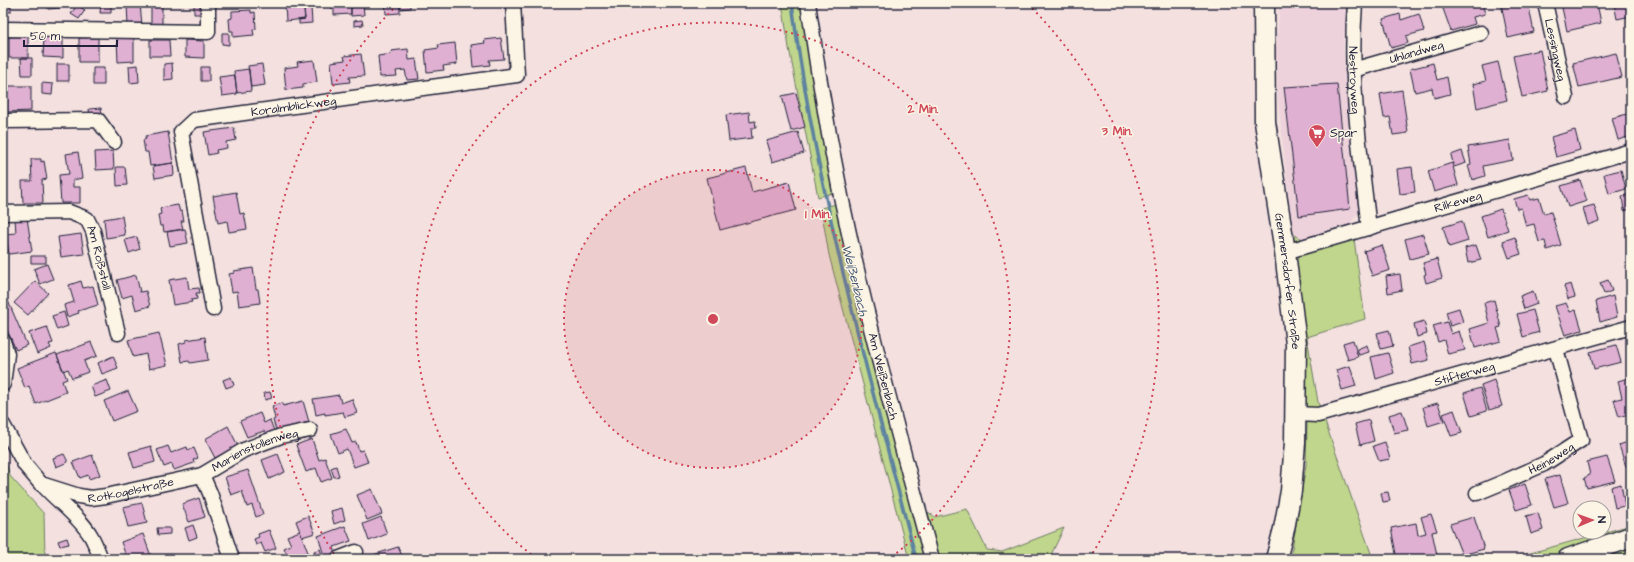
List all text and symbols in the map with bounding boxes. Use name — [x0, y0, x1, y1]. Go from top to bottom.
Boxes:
street label: Lessingweg — [1540, 17, 1570, 83]
scale bar — [24, 22, 117, 48]
text: 50 m — [30, 28, 61, 45]
street label: Uhlandweg — [1388, 36, 1446, 68]
street label: Nestroyweg — [1344, 46, 1364, 114]
street label: Koralmblickweg — [250, 92, 337, 121]
text: 2 Min. — [906, 101, 939, 118]
text: 3 Min. — [1101, 123, 1132, 140]
supermarket icon: Spar — [1307, 123, 1327, 148]
place label: Spar — [1330, 125, 1357, 142]
street label: Rilkeweg — [1432, 187, 1484, 217]
text: 1 Min. — [805, 206, 831, 223]
street label: Gemmersdorfer Straße — [1270, 212, 1304, 350]
street label: Am Roßstall — [82, 222, 115, 292]
water label: Weißenbach — [838, 243, 873, 318]
centre of rings — [706, 312, 720, 326]
street label: Am Weißenbach — [864, 331, 902, 422]
street label: Stifterweg — [1432, 358, 1497, 391]
street label: Marienstollenweg — [209, 425, 300, 476]
street label: Heineweg — [1526, 439, 1578, 479]
street label: Rotkogelstraße — [87, 473, 176, 507]
north arrow — [1572, 500, 1612, 540]
text: N — [1594, 516, 1609, 523]

